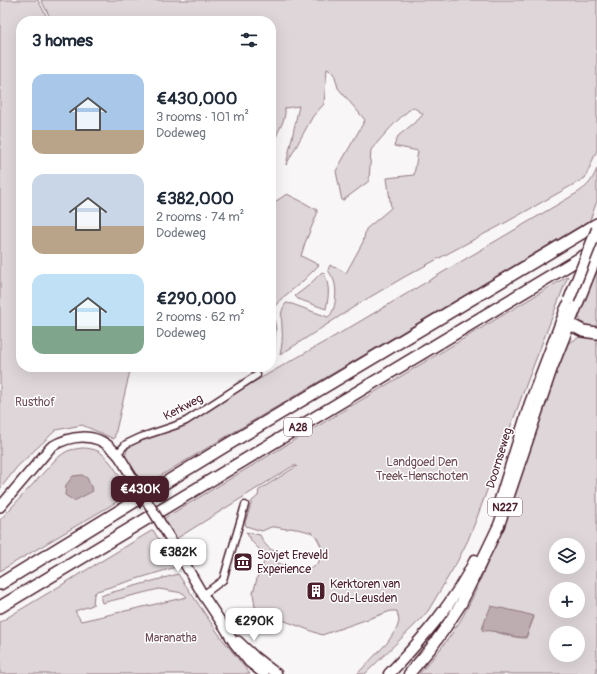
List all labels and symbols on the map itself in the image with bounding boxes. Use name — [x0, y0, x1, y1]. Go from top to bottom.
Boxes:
street label: Kerkweg — [161, 391, 206, 424]
park label: Rusthof — [15, 395, 55, 410]
road number: A28 — [284, 418, 312, 436]
street label: Doornseweg — [483, 426, 516, 490]
park label: Landgoed Den Treek-Henschoten — [376, 455, 468, 484]
pin: €430K — [112, 476, 168, 510]
road number: N227 — [488, 498, 522, 516]
pin: €382K — [150, 539, 206, 573]
place label: Sovjet Ereveld Experience — [257, 548, 328, 577]
museum icon: Sovjet Ereveld Experience — [232, 551, 254, 573]
place label: Kerktoren van Oud-Leusden — [330, 577, 400, 606]
building icon: Kerktoren van Oud-Leusden — [305, 580, 327, 602]
pin: €290K — [226, 608, 282, 642]
park label: Maranatha — [145, 631, 197, 646]

